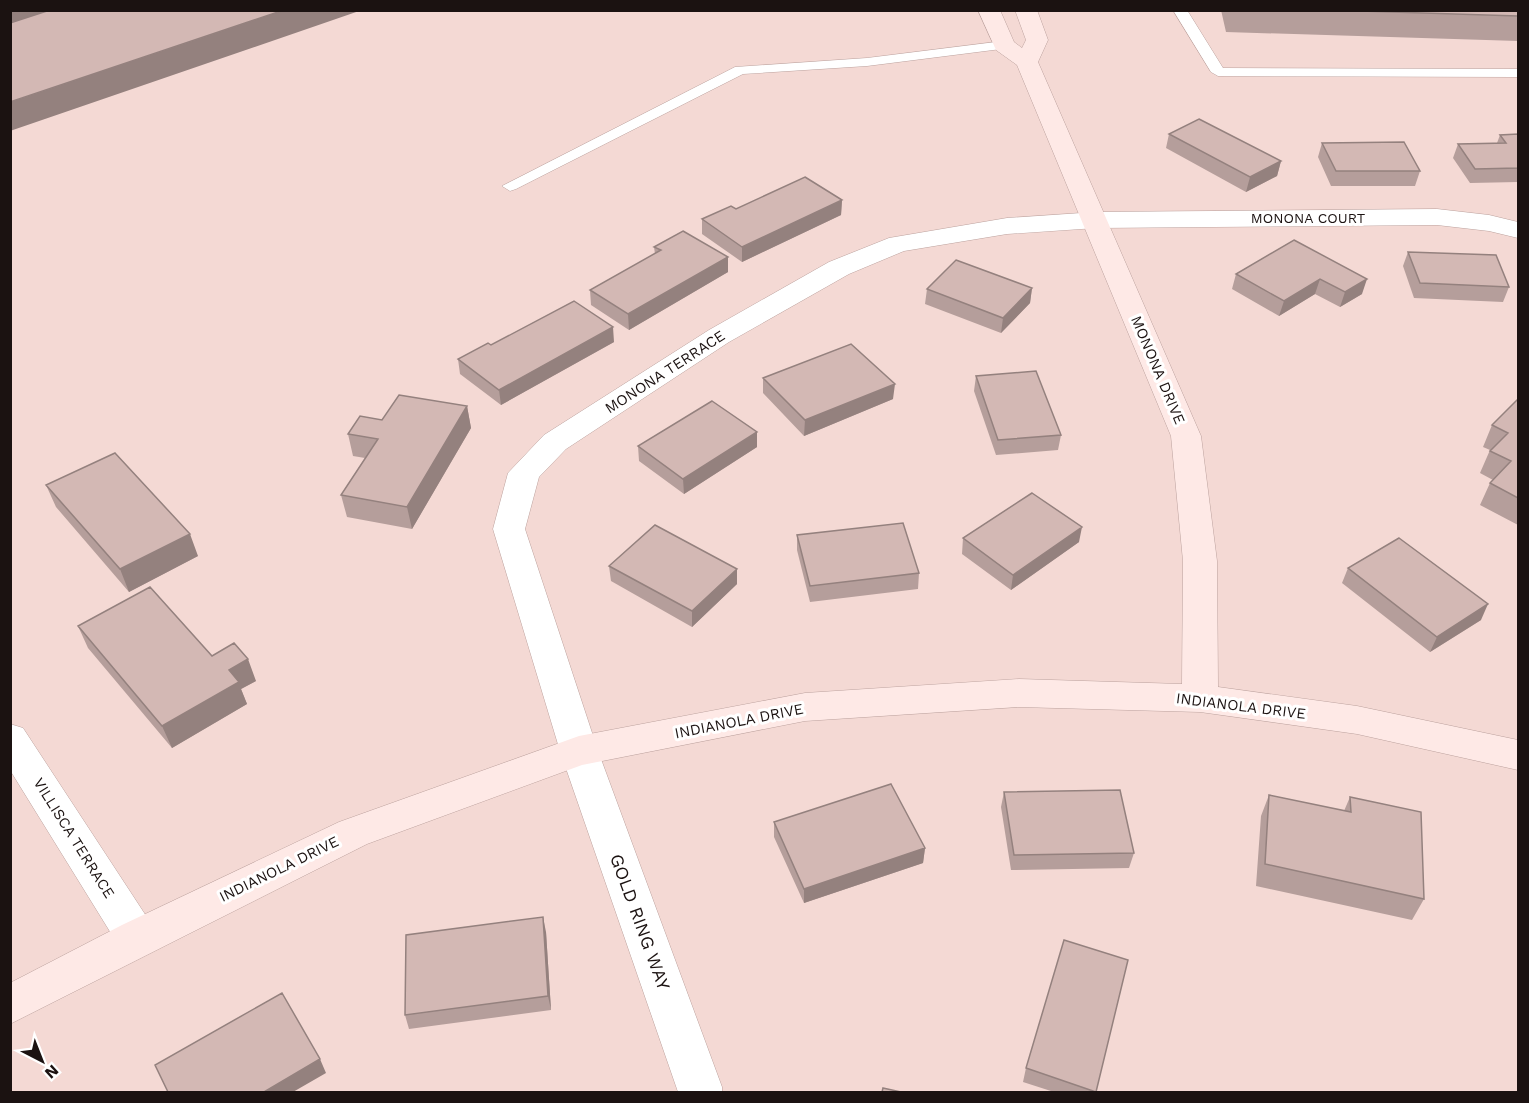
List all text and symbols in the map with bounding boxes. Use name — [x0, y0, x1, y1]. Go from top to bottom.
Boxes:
street label: MONONA COURT — [1251, 210, 1366, 226]
street label: MONONA DRIVE — [1127, 313, 1189, 427]
street label: MONONA TERRACE — [602, 327, 728, 417]
street label: INDIANOLA DRIVE — [1175, 689, 1307, 723]
street label: INDIANOLA DRIVE — [673, 700, 805, 742]
street label: VILLISCA TERRACE — [30, 775, 118, 901]
street label: INDIANOLA DRIVE — [216, 832, 342, 906]
street label: GOLD RING WAY — [606, 851, 675, 993]
north arrow — [12, 1031, 72, 1091]
text: N — [41, 1061, 62, 1083]

